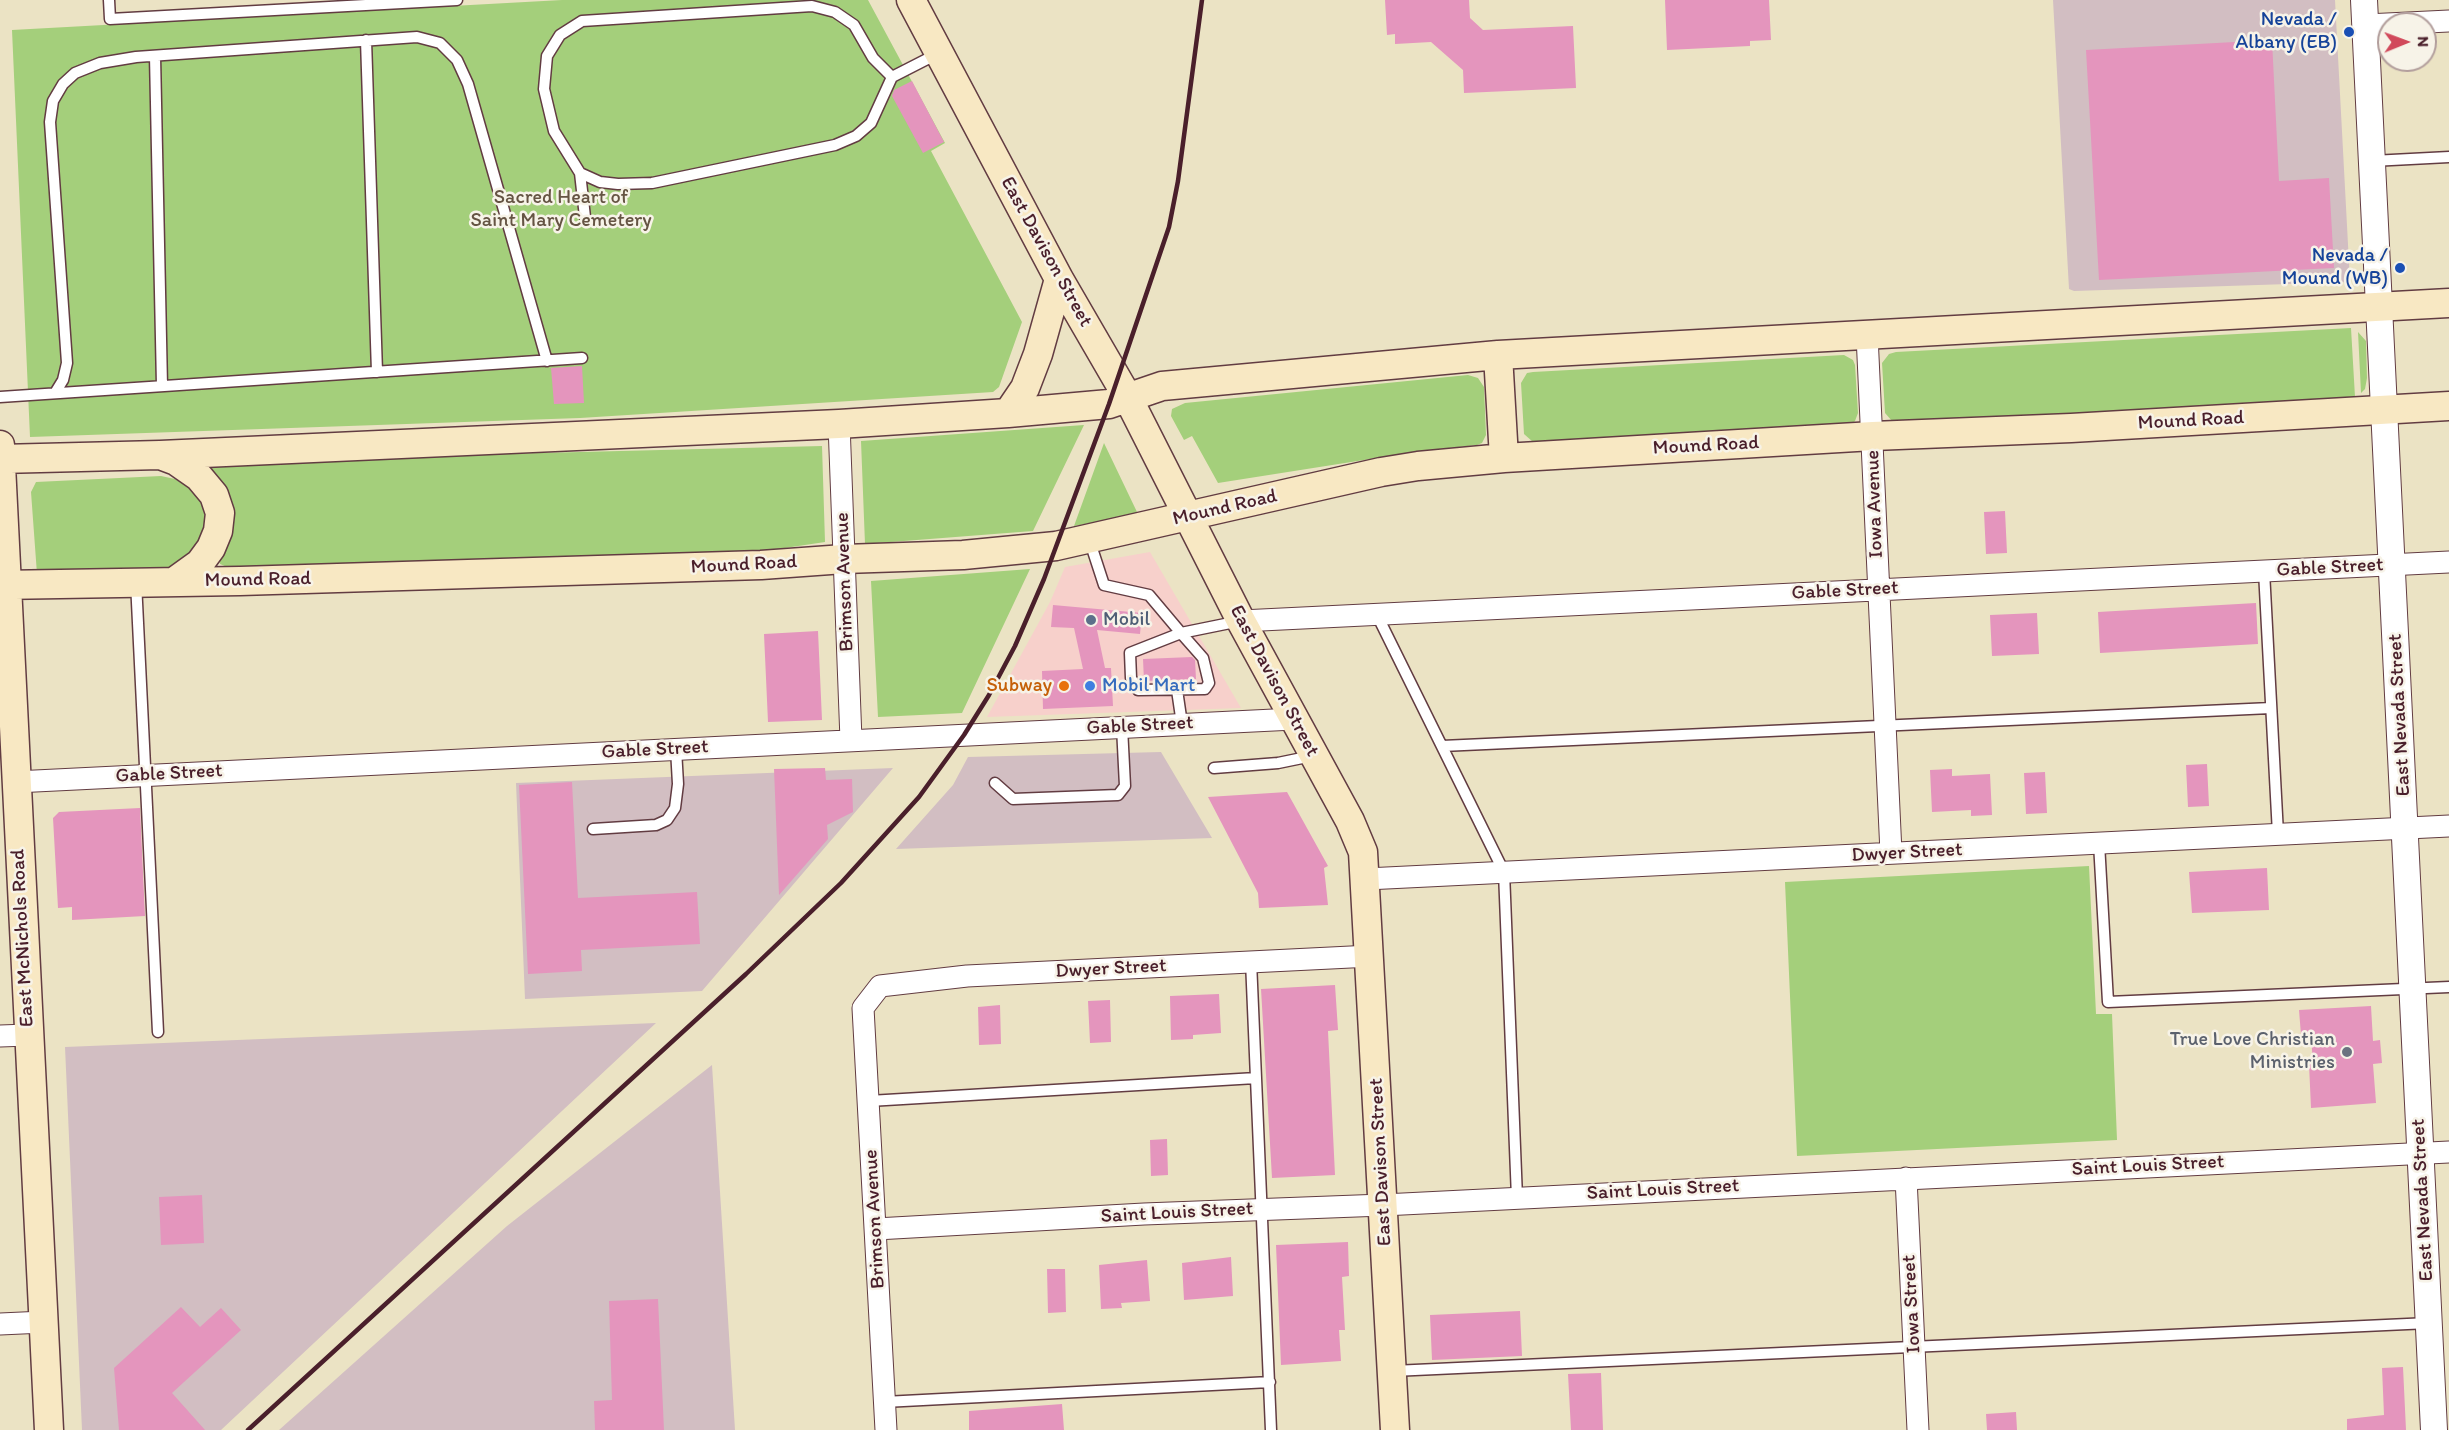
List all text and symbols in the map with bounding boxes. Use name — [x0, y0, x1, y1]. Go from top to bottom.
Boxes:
place label: Nevada / Albany (EB) — [2236, 8, 2337, 55]
north arrow — [2377, 12, 2437, 72]
marker: Nevada / Albany (EB) — [2342, 25, 2356, 39]
text: N — [2414, 36, 2433, 47]
street label: East Davison Street — [995, 173, 1097, 331]
park label: Sacred Heart of Saint Mary Cemetery — [470, 186, 652, 233]
place label: Nevada / Mound (WB) — [2282, 244, 2388, 291]
marker: Nevada / Mound (WB) — [2393, 261, 2407, 275]
street label: Mound Road — [2137, 406, 2245, 436]
street label: Mound Road — [1652, 431, 1760, 461]
street label: Iowa Avenue — [1861, 450, 1889, 558]
street label: Mound Road — [1170, 484, 1280, 532]
street label: Brimson Avenue — [831, 512, 859, 652]
street label: Mound Road — [690, 550, 798, 580]
street label: Gable Street — [2276, 553, 2384, 583]
street label: Mound Road — [205, 567, 311, 593]
street label: Gable Street — [1791, 576, 1899, 606]
street label: East Davison Street — [1224, 601, 1324, 761]
place label: Mobil — [1103, 608, 1150, 632]
marker: Mobil — [1084, 613, 1098, 627]
street label: East Nevada Street — [2384, 633, 2416, 797]
place label: Subway — [986, 674, 1052, 698]
place label: Mobil Mart — [1102, 674, 1195, 698]
marker: Subway — [1057, 679, 1071, 693]
marker: Mobil Mart — [1083, 679, 1097, 693]
street label: Gable Street — [1086, 711, 1194, 741]
street label: Gable Street — [601, 735, 709, 765]
street label: Gable Street — [115, 759, 223, 789]
street label: Dwyer Street — [1851, 838, 1963, 868]
street label: East McNichols Road — [6, 848, 40, 1028]
street label: Dwyer Street — [1055, 954, 1167, 984]
place label: True Love Christian Ministries — [2170, 1028, 2335, 1075]
marker: True Love Christian Ministries — [2340, 1045, 2354, 1059]
street label: East Davison Street — [1365, 1077, 1397, 1247]
street label: East Nevada Street — [2407, 1118, 2439, 1282]
street label: Brimson Avenue — [859, 1149, 891, 1289]
street label: Saint Louis Street — [2071, 1150, 2225, 1182]
street label: Saint Louis Street — [1586, 1174, 1740, 1206]
street label: Saint Louis Street — [1100, 1197, 1254, 1229]
street label: Iowa Street — [1897, 1254, 1927, 1354]

